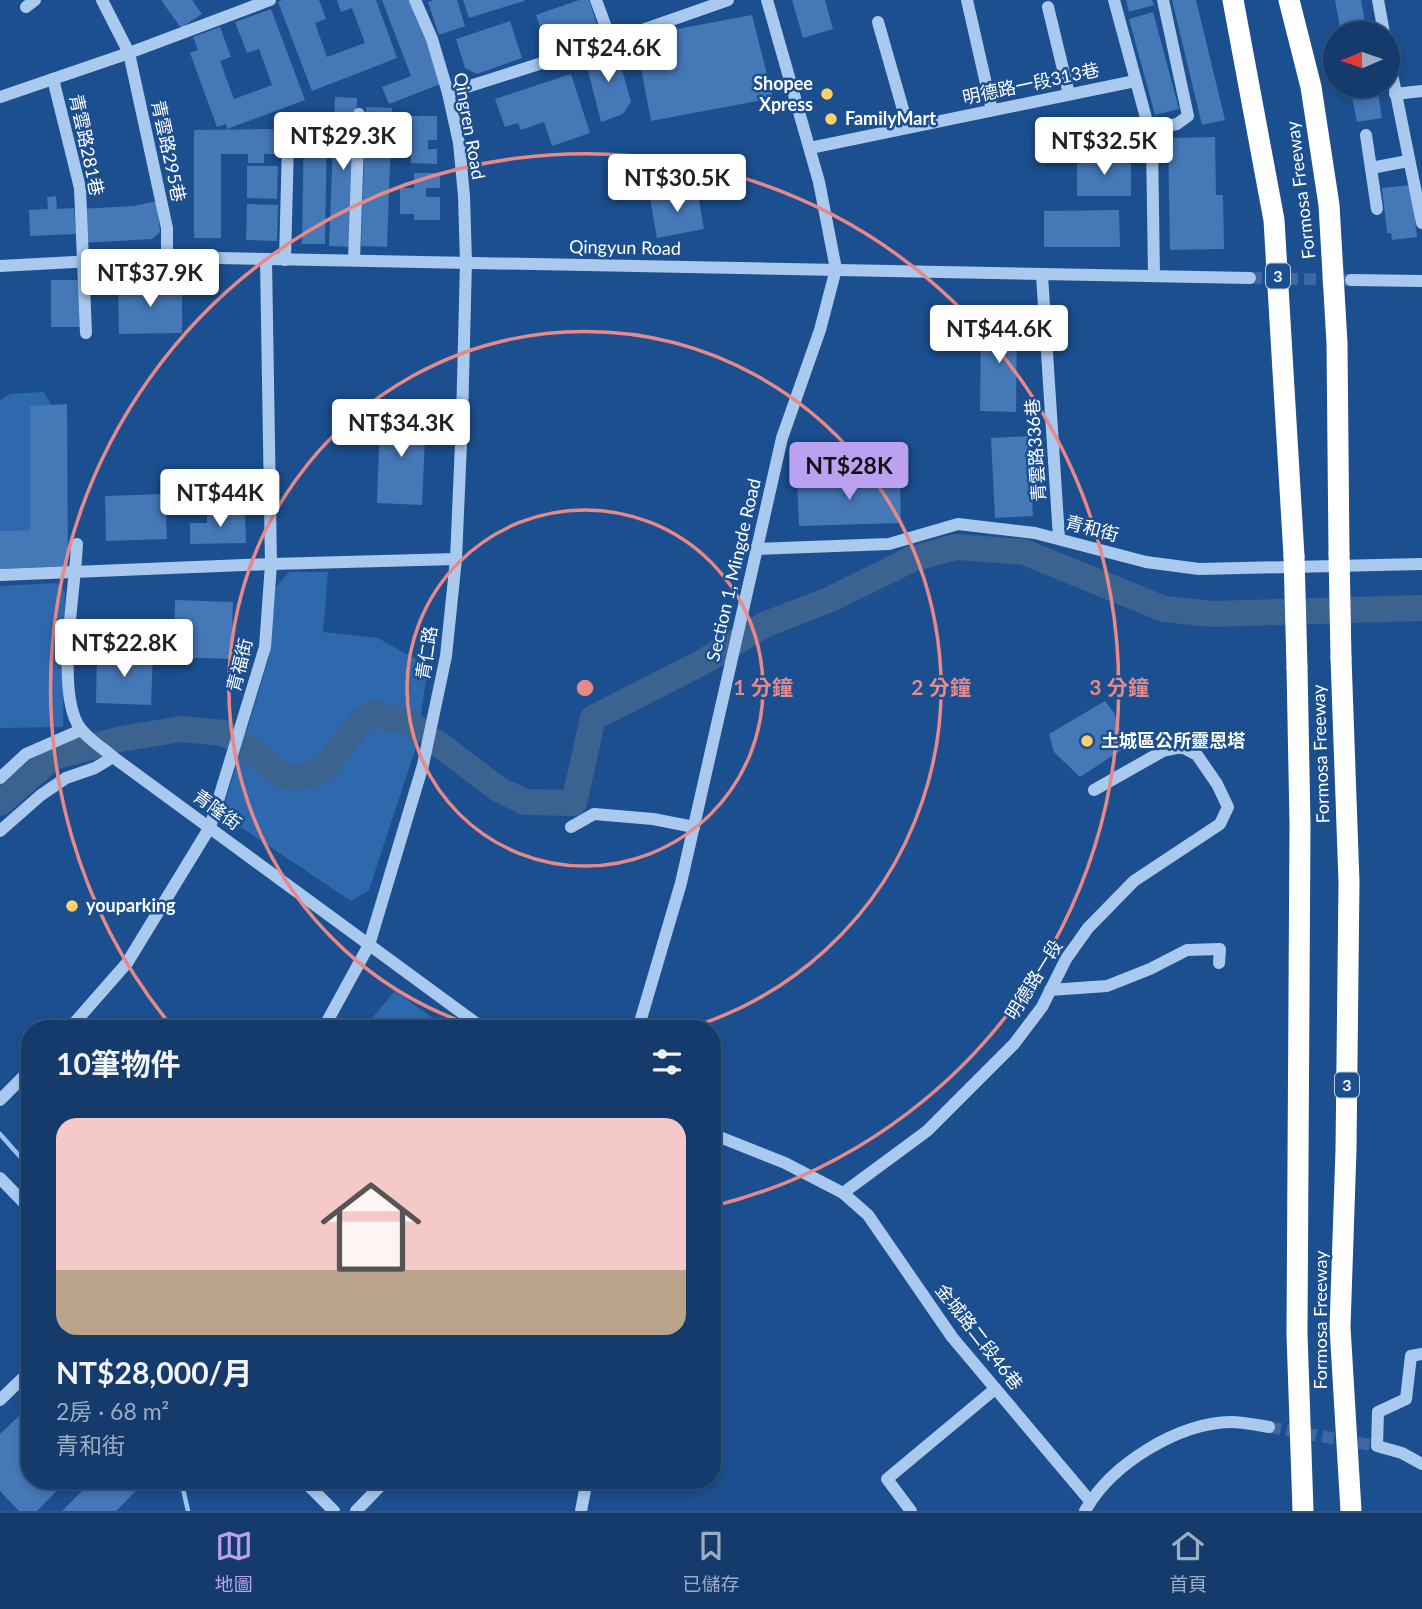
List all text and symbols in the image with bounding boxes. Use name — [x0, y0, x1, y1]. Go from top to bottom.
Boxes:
north arrow — [1323, 21, 1400, 98]
map controls — [1323, 21, 1400, 98]
pin: NT$24.6K — [536, 24, 680, 84]
text: NT$24.6K — [555, 33, 661, 61]
street label: 明德路一段313巷 — [960, 58, 1101, 108]
street label: Qingren Road — [450, 71, 490, 181]
place label: Shopee Xpress — [753, 72, 813, 115]
marker: Shopee Xpress — [819, 86, 835, 102]
street label: 青雲路281巷 — [65, 92, 108, 198]
street label: 青雲路295巷 — [147, 98, 190, 204]
place label: FamilyMart — [845, 107, 936, 129]
marker: FamilyMart — [823, 111, 839, 127]
pin: NT$29.3K — [271, 113, 415, 172]
pin: NT$32.5K — [1032, 118, 1176, 177]
street label: Formosa Freeway — [1281, 119, 1319, 260]
text: NT$29.3K — [290, 121, 396, 149]
text: NT$32.5K — [1051, 126, 1157, 154]
pin: NT$30.5K — [605, 154, 749, 214]
text: NT$30.5K — [624, 163, 730, 191]
street label: Qingyun Road — [569, 235, 681, 259]
pin: NT$37.9K — [78, 250, 222, 309]
text: NT$37.9K — [97, 258, 203, 286]
road number: 3 — [1266, 264, 1290, 288]
pin: NT$44.6K — [927, 306, 1071, 365]
text: NT$44.6K — [946, 314, 1052, 342]
street label: 青雲路336巷 — [1020, 398, 1050, 502]
pin: NT$34.3K — [329, 400, 473, 459]
text: NT$34.3K — [348, 408, 454, 436]
pin: NT$28K — [792, 442, 906, 502]
text: NT$28K — [805, 451, 893, 479]
pin: NT$44K — [163, 470, 277, 529]
street label: Section 1, Mingde Road — [701, 476, 765, 663]
text: NT$44K — [176, 478, 264, 506]
street label: 青和街 — [1063, 510, 1121, 546]
pin: NT$22.8K — [52, 620, 196, 679]
street label: 青仁路 — [411, 624, 441, 681]
text: NT$22.8K — [71, 628, 177, 656]
street label: 青福街 — [222, 636, 256, 694]
text: 1 分鐘 — [733, 674, 793, 699]
text: 2 分鐘 — [911, 674, 971, 699]
text: 3 分鐘 — [1089, 674, 1149, 699]
centre of rings — [573, 676, 597, 700]
street label: Formosa Freeway — [1307, 683, 1333, 824]
place label: 土城區公所靈恩塔 — [1101, 729, 1245, 751]
marker: 土城區公所靈恩塔 — [1079, 733, 1095, 749]
street label: 青隆街 — [189, 784, 246, 834]
place label: youparking — [86, 894, 176, 916]
marker: youparking — [64, 898, 80, 914]
street label: 明德路一段 — [1000, 935, 1066, 1023]
icon: filters — [648, 1043, 686, 1081]
text: 10筆物件 — [56, 1045, 181, 1081]
road number: 3 — [1335, 1072, 1359, 1098]
icon: home — [308, 1164, 434, 1290]
street label: Formosa Freeway — [1309, 1250, 1331, 1390]
street label: 金城路二段46巷 — [931, 1279, 1028, 1394]
text: NT$28,000/月 — [56, 1354, 253, 1390]
text: 2房 · 68 m² — [56, 1397, 169, 1425]
text: 青和街 — [56, 1431, 125, 1459]
tab: 地圖 — [215, 1527, 253, 1596]
tab: 已儲存 — [682, 1527, 739, 1596]
tab: 首頁 — [1169, 1527, 1207, 1596]

